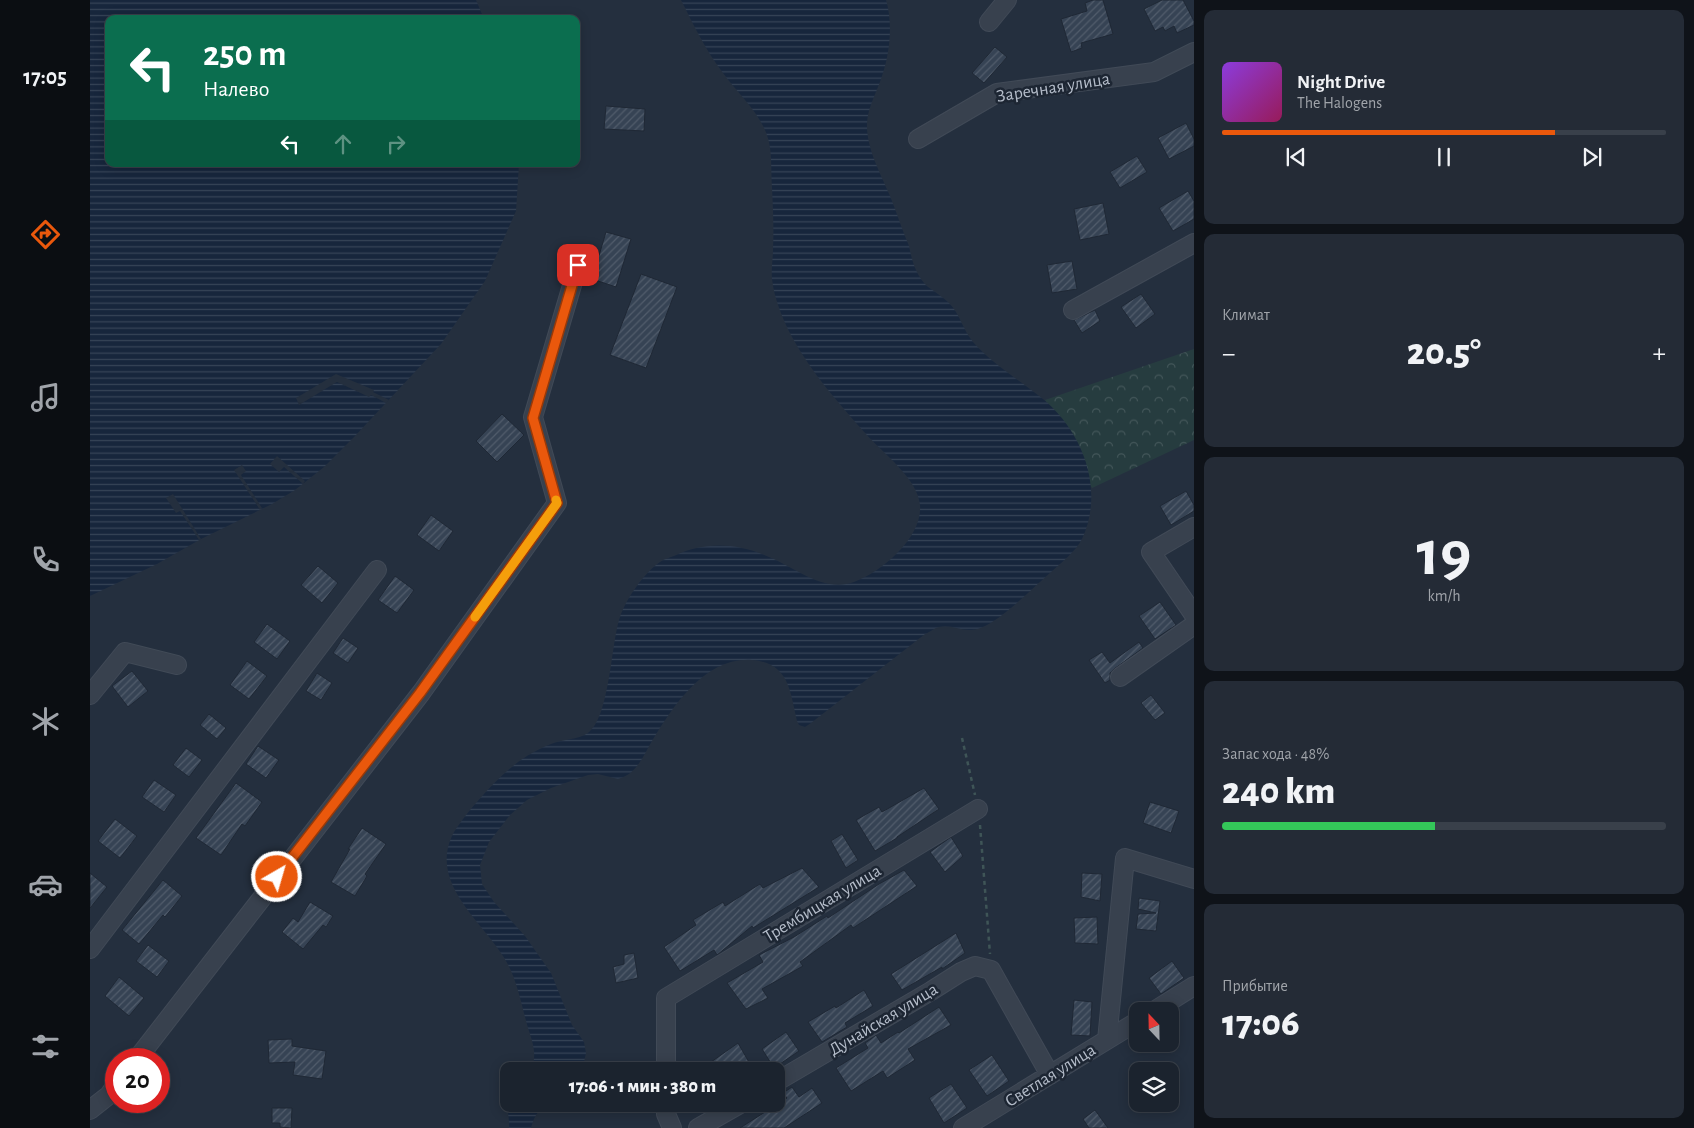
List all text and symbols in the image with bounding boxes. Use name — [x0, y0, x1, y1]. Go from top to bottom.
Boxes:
icon: left — [120, 35, 185, 100]
text: 250 m — [203, 37, 286, 72]
text: 17:05 — [23, 66, 67, 88]
street label: Заречная улица — [995, 70, 1111, 106]
text: Night Drive — [1297, 73, 1385, 92]
text: Налево — [203, 78, 269, 100]
text: The Halogens — [1297, 95, 1382, 111]
icon: left — [276, 130, 304, 158]
icon: ahead — [329, 130, 357, 158]
icon: right — [382, 130, 410, 158]
icon: previous — [1282, 143, 1310, 171]
icon: pause — [1430, 143, 1458, 171]
icon: next — [1578, 143, 1606, 171]
icon: directions — [28, 217, 63, 252]
pin — [557, 244, 599, 286]
icon: arrive — [564, 251, 592, 279]
text: Климат — [1222, 307, 1270, 323]
text: 20.5° — [1407, 334, 1481, 372]
text: − — [1222, 340, 1235, 368]
text: + — [1653, 340, 1666, 368]
icon: music — [28, 380, 63, 415]
text: 19 — [1417, 522, 1471, 587]
icon: phone — [28, 542, 63, 577]
text: km/h — [1427, 588, 1461, 604]
icon: climate — [28, 704, 63, 739]
text: Запас хода · 48% — [1222, 746, 1329, 762]
text: 240 km — [1222, 773, 1335, 811]
position arrow — [250, 850, 302, 902]
street label: Трембицкая улица — [760, 861, 884, 946]
icon: car — [28, 867, 63, 902]
text: Прибытие — [1222, 978, 1288, 994]
street label: Дунайская улица — [826, 980, 941, 1059]
north arrow — [1129, 1002, 1179, 1052]
map controls — [1129, 1002, 1179, 1112]
text: 17:06 — [1222, 1005, 1300, 1043]
icon: filters — [28, 1029, 63, 1064]
street label: Светлая улица — [1002, 1041, 1099, 1111]
speed limit sign: 20 — [105, 1048, 170, 1113]
button: layers — [1129, 1062, 1179, 1112]
text: 17:06 · 1 мин · 380 m — [569, 1077, 716, 1096]

